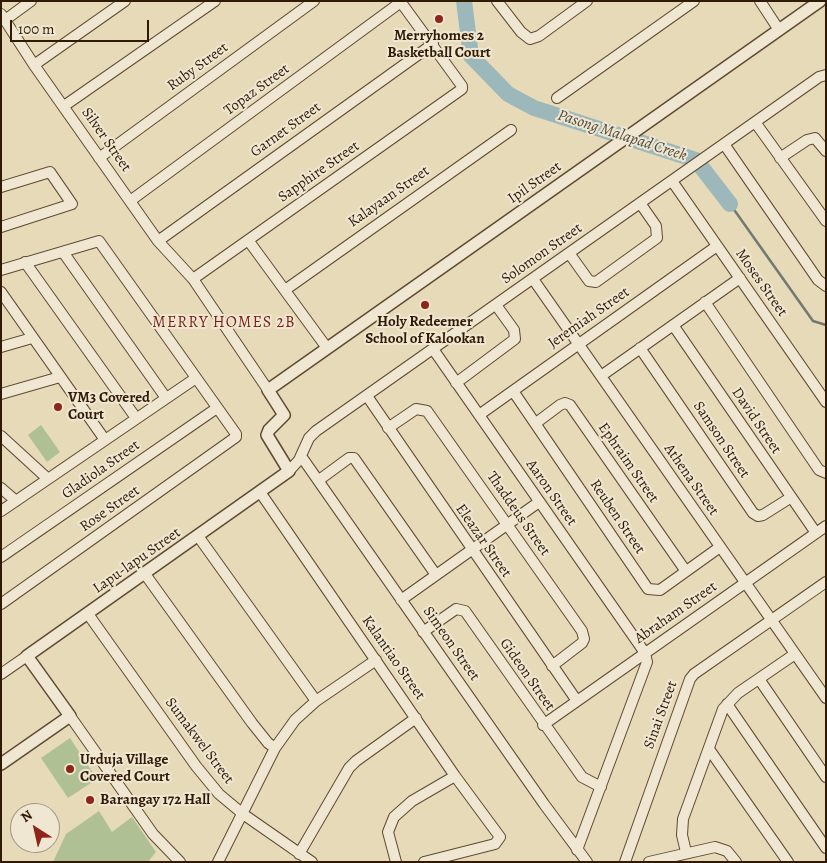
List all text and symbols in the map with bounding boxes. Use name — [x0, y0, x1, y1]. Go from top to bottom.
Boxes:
scale bar — [12, 10, 151, 42]
marker: Merryhomes 2 Basketball Court — [433, 13, 445, 25]
text: 100 m — [18, 19, 55, 39]
place label: Merryhomes 2 Basketball Court — [387, 27, 491, 62]
street label: Ruby Street — [164, 39, 232, 95]
street label: Topaz Street — [221, 60, 293, 120]
street label: Garnet Street — [247, 99, 325, 161]
street label: Silver Street — [77, 104, 135, 176]
water label: Pasong Malapad Creek — [555, 106, 689, 166]
street label: Sapphire Street — [275, 137, 363, 207]
street label: Ipil Street — [505, 158, 565, 208]
street label: Kalayaan Street — [345, 162, 433, 232]
street label: Solomon Street — [498, 220, 586, 288]
street label: Moses Street — [731, 246, 791, 320]
street label: Jeremiah Street — [545, 283, 633, 353]
marker: Holy Redeemer School of Kalookan — [419, 299, 431, 311]
district label: MERRY HOMES 2B — [151, 313, 297, 333]
place label: Holy Redeemer School of Kalookan — [365, 313, 485, 348]
street label: David Street — [727, 384, 785, 458]
place label: VM3 Covered Court — [68, 389, 150, 424]
street label: Samson Street — [689, 398, 753, 482]
marker: VM3 Covered Court — [52, 401, 64, 413]
street label: Ephraim Street — [594, 419, 662, 507]
street label: Gladiola Street — [59, 437, 143, 503]
street label: Athena Street — [660, 441, 722, 519]
street label: Aaron Street — [522, 456, 580, 530]
street label: Thaddeus Street — [482, 468, 554, 560]
street label: Reuben Street — [586, 476, 648, 558]
street label: Rose Street — [77, 482, 143, 536]
street label: Eleazar Street — [451, 501, 515, 581]
street label: Lapu-lapu Street — [90, 524, 184, 598]
street label: Abraham Street — [632, 578, 720, 648]
street label: Simeon Street — [419, 603, 483, 685]
street label: Kalantiao Street — [357, 612, 429, 704]
street label: Gideon Street — [495, 635, 559, 715]
street label: Sinai Street — [640, 678, 682, 752]
street label: Sumakwel Street — [161, 694, 237, 788]
place label: Urduja Village Covered Court — [80, 751, 170, 786]
marker: Urduja Village Covered Court — [64, 763, 76, 775]
place label: Barangay 172 Hall — [100, 791, 210, 809]
marker: Barangay 172 Hall — [84, 794, 96, 806]
north arrow — [10, 803, 60, 853]
text: N — [17, 805, 36, 827]

